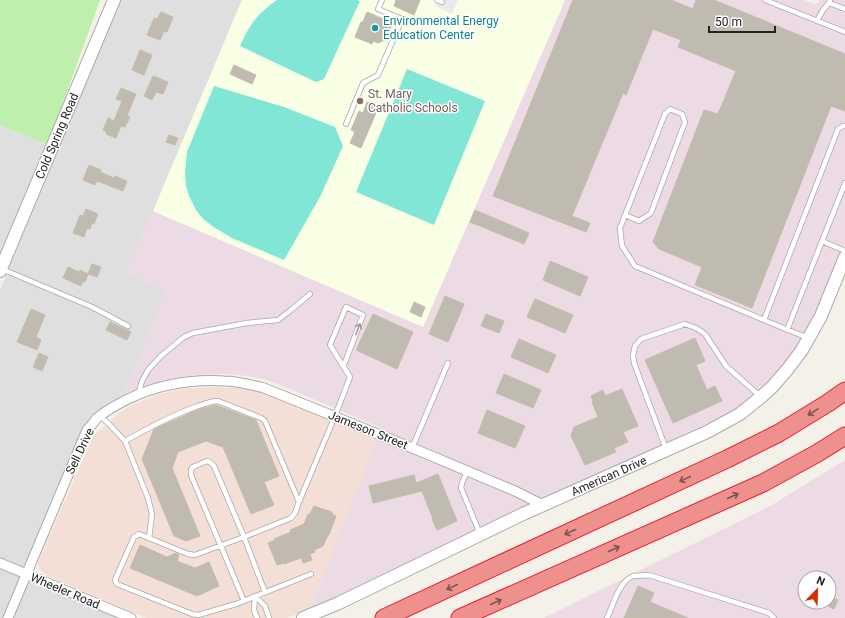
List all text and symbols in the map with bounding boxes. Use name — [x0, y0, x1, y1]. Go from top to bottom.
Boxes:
scale bar — [709, 8, 775, 34]
place label: Environmental Energy Education Center — [383, 14, 499, 42]
text: 50 m — [715, 15, 742, 29]
marker: Environmental Energy Education Center — [370, 23, 380, 33]
place label: St. Mary Catholic Schools — [368, 87, 458, 115]
street label: Cold Spring Road — [33, 91, 81, 181]
marker: St. Mary Catholic Schools — [355, 96, 365, 106]
one-way arrow — [355, 324, 363, 336]
street label: Jameson Street — [326, 408, 410, 452]
one-way arrow — [807, 409, 819, 417]
street label: Sell Drive — [63, 426, 97, 476]
street label: American Drive — [569, 453, 649, 499]
one-way arrow — [680, 476, 692, 483]
one-way arrow — [727, 492, 739, 500]
one-way arrow — [564, 529, 576, 536]
one-way arrow — [608, 545, 620, 552]
street label: Wheeler Road — [28, 570, 102, 612]
north arrow — [797, 570, 837, 610]
text: N — [815, 574, 827, 589]
one-way arrow — [446, 584, 458, 591]
one-way arrow — [489, 598, 501, 605]

